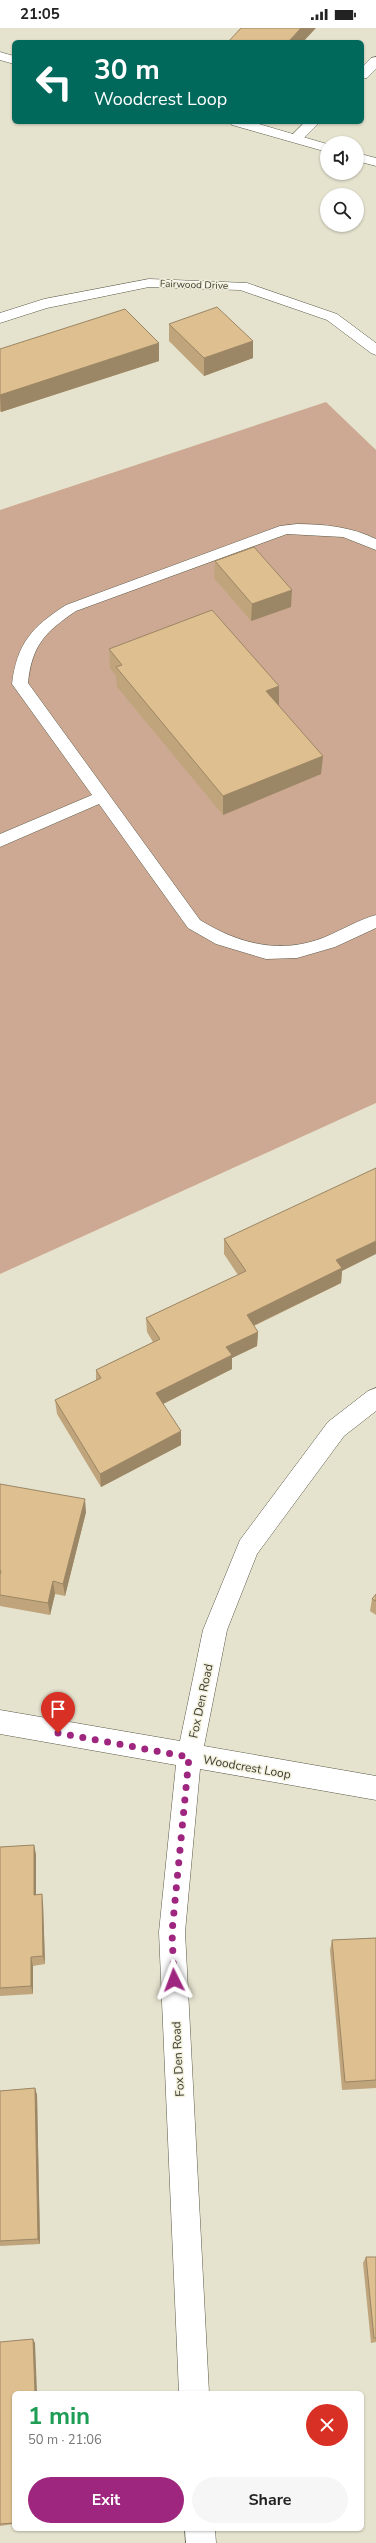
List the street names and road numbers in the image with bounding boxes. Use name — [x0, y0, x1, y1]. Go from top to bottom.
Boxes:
street label: Fairwood Drive — [160, 277, 228, 293]
street label: Fox Den Road — [185, 1662, 217, 1740]
street label: Woodcrest Loop — [202, 1751, 292, 1783]
street label: Fox Den Road — [168, 2021, 188, 2097]

